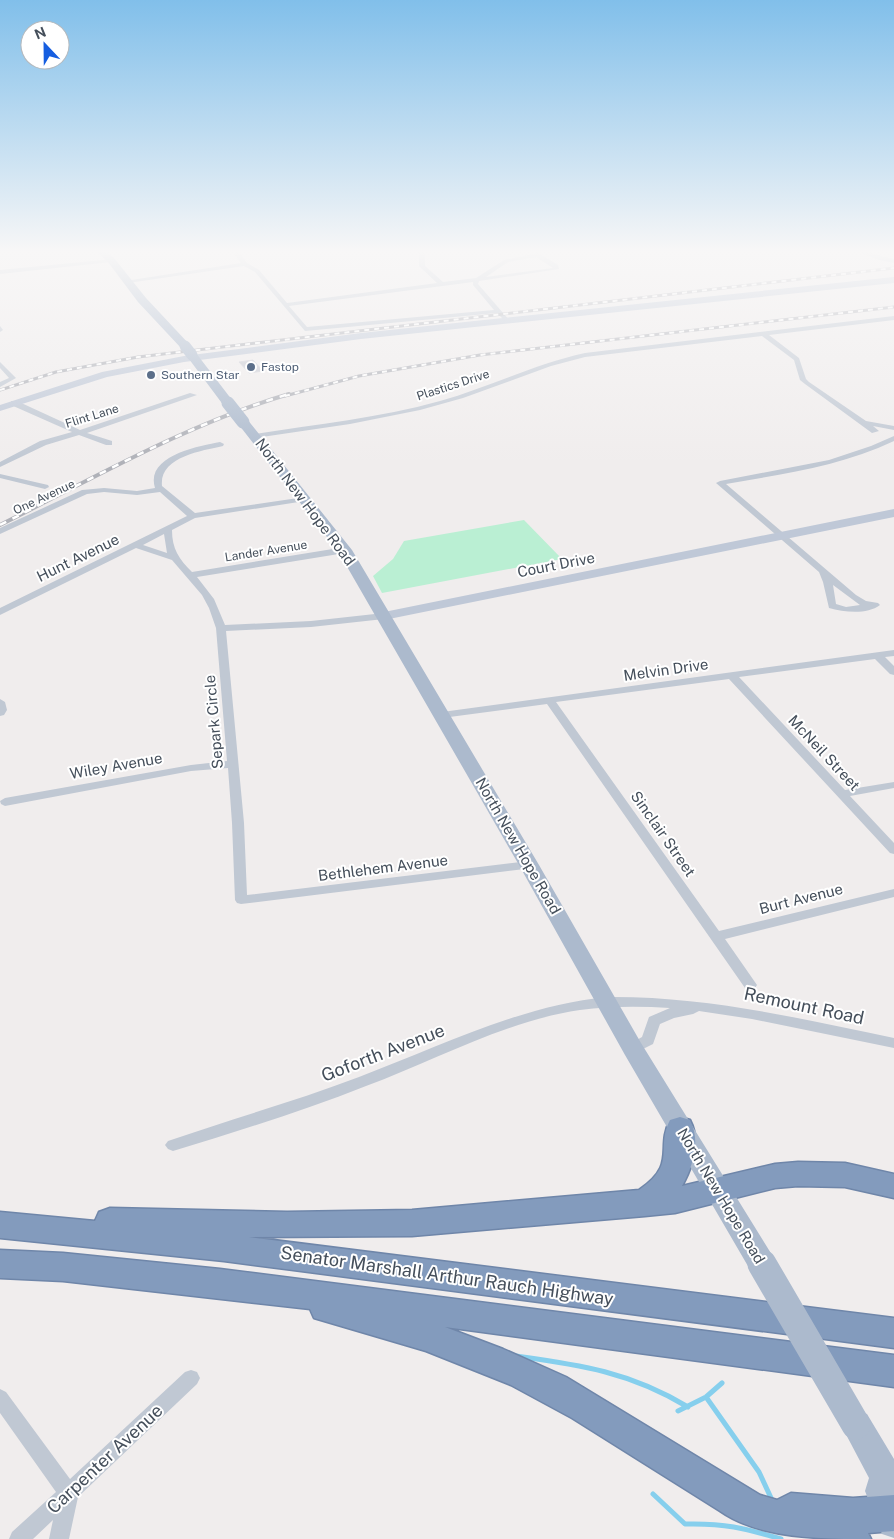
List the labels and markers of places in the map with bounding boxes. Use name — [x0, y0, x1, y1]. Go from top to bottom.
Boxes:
place label: Fastop — [261, 360, 299, 374]
marker: Fastop — [245, 361, 257, 373]
place label: Southern Star — [161, 368, 240, 382]
marker: Southern Star — [145, 369, 157, 381]

